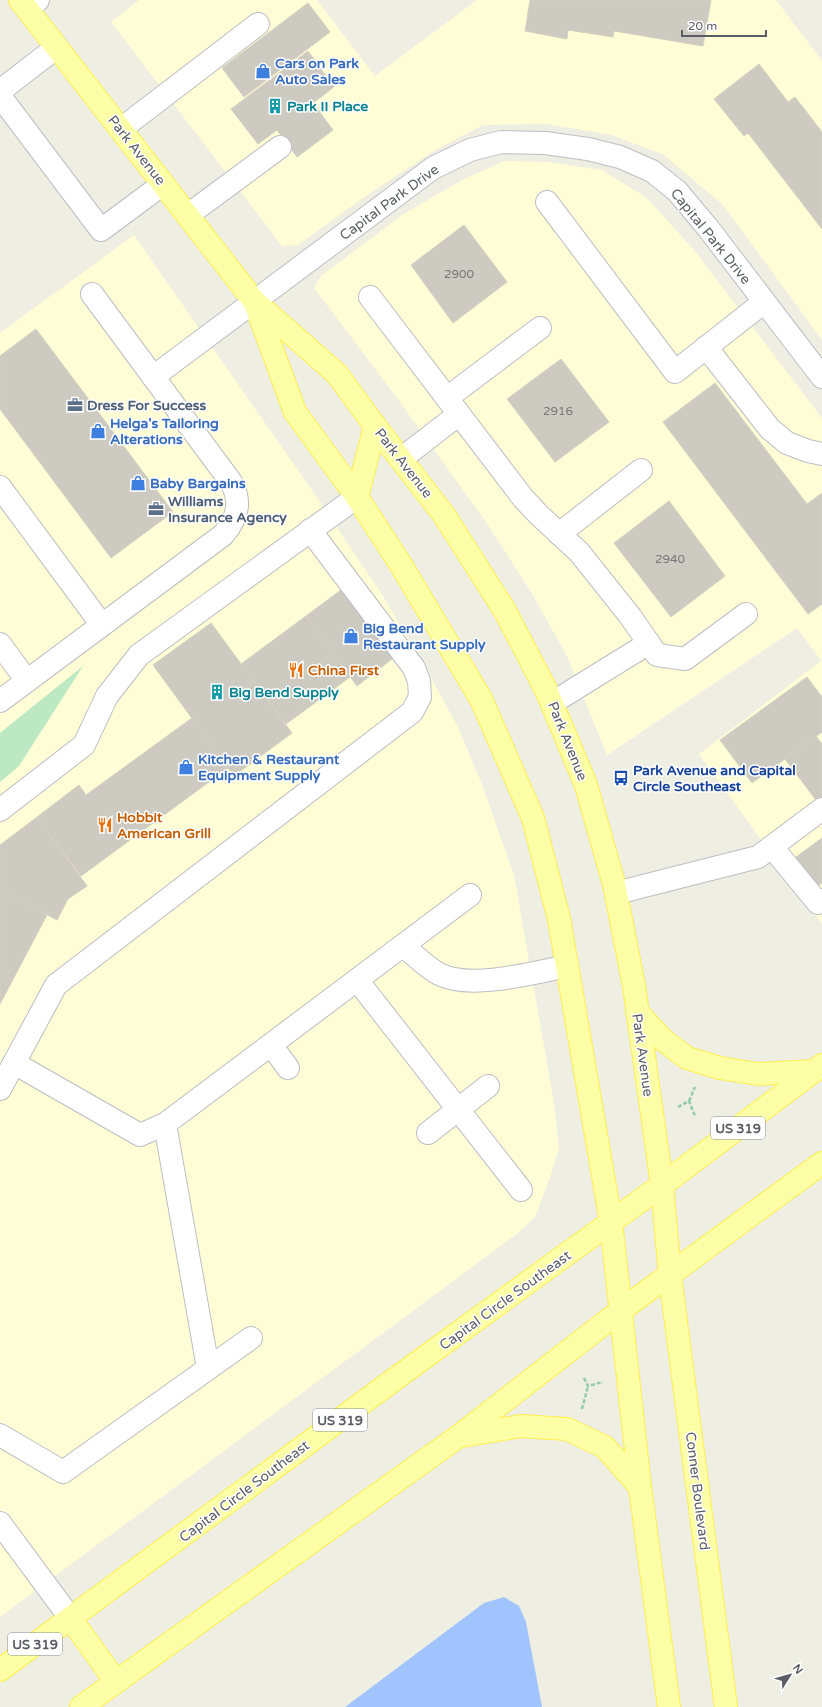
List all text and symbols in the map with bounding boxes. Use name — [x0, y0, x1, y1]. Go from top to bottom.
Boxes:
scale bar — [682, 12, 766, 38]
text: 20 m — [688, 19, 717, 33]
place label: Cars on Park Auto Sales — [275, 55, 359, 88]
shop icon: Cars on Park Auto Sales — [254, 62, 272, 80]
building icon: Park II Place — [266, 97, 284, 115]
place label: Park II Place — [287, 98, 368, 115]
street label: Park Avenue — [104, 112, 169, 189]
street label: Capital Park Drive — [336, 161, 442, 244]
street label: Capital Park Drive — [667, 185, 754, 288]
house number: 2900 — [444, 267, 475, 281]
office icon: Dress For Success — [66, 396, 84, 414]
place label: Dress For Success — [87, 397, 206, 414]
house number: 2916 — [543, 404, 573, 418]
place label: Helga's Tailoring Alterations — [110, 415, 219, 448]
shop icon: Helga's Tailoring Alterations — [89, 422, 107, 440]
street label: Park Avenue — [371, 425, 436, 502]
shop icon: Baby Bargains — [129, 474, 147, 492]
place label: Baby Bargains — [150, 475, 246, 492]
place label: Williams Insurance Agency — [168, 493, 287, 526]
office icon: Williams Insurance Agency — [147, 500, 165, 518]
house number: 2940 — [655, 552, 686, 566]
place label: Big Bend Restaurant Supply — [363, 620, 486, 653]
shop icon: Big Bend Restaurant Supply — [342, 627, 360, 645]
restaurant icon: China First — [287, 661, 305, 679]
place label: China First — [308, 662, 380, 679]
building icon: Big Bend Supply — [208, 683, 226, 701]
place label: Big Bend Supply — [229, 684, 339, 701]
street label: Park Avenue — [544, 699, 591, 783]
place label: Kitchen & Restaurant Equipment Supply — [198, 751, 340, 784]
shop icon: Kitchen & Restaurant Equipment Supply — [177, 758, 195, 776]
place label: Park Avenue and Capital Circle Southeast — [633, 762, 796, 795]
bus stop icon: Park Avenue and Capital Circle Southeast — [612, 769, 630, 787]
place label: Hobbit American Grill — [117, 809, 211, 842]
restaurant icon: Hobbit American Grill — [96, 816, 114, 834]
street label: Park Avenue — [628, 1012, 657, 1098]
road number: US 319 — [711, 1117, 765, 1139]
street label: Capital Circle Southeast — [436, 1247, 575, 1354]
road number: US 319 — [313, 1409, 367, 1431]
street label: Conner Boulevard — [682, 1431, 713, 1551]
street label: Capital Circle Southeast — [176, 1437, 313, 1546]
road number: US 319 — [8, 1633, 62, 1655]
north arrow — [770, 1655, 810, 1695]
text: N — [790, 1662, 805, 1677]

